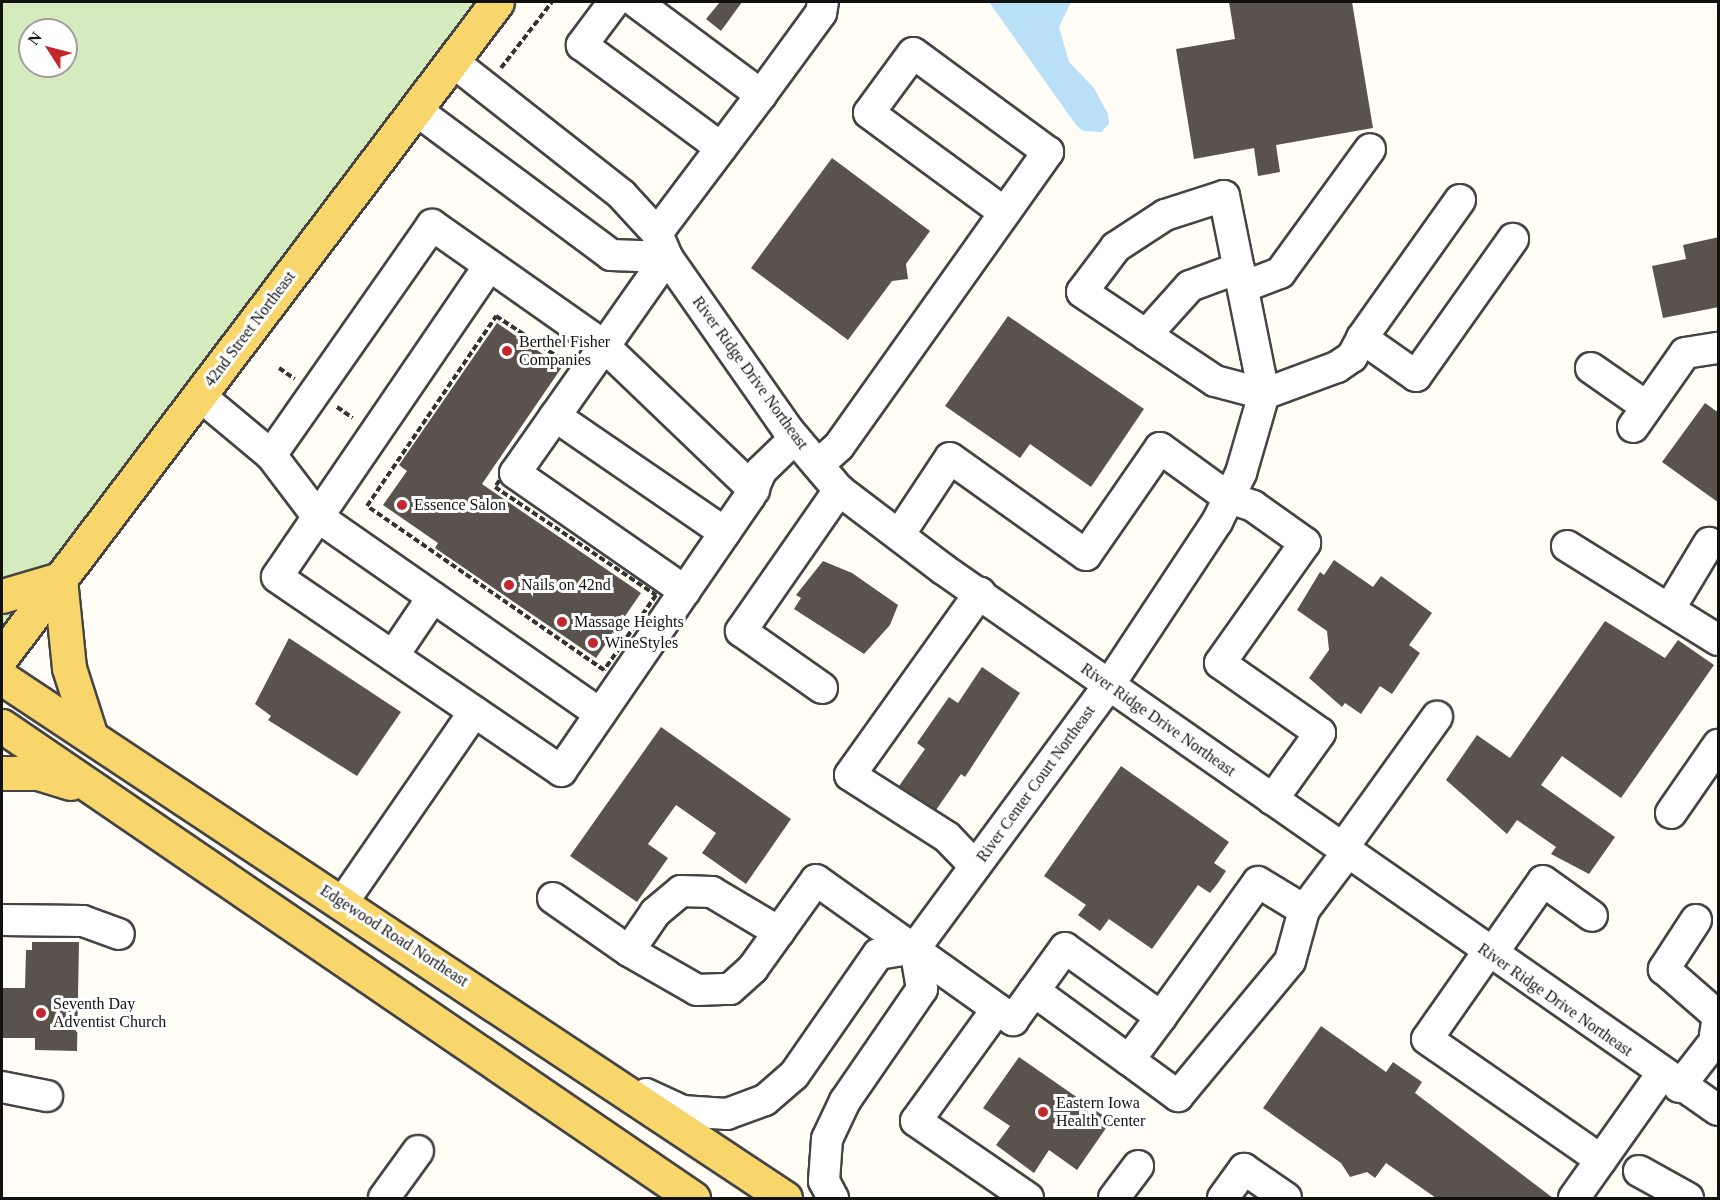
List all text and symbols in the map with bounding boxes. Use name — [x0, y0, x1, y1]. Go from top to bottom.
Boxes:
north arrow — [18, 18, 78, 78]
text: N — [24, 29, 45, 48]
street label: 42nd Street Northeast — [200, 268, 300, 390]
street label: River Ridge Drive Northeast — [688, 293, 812, 453]
place label: Berthel Fisher Companies — [519, 332, 610, 370]
marker: Berthel Fisher Companies — [500, 344, 514, 358]
place label: Essence Salon — [414, 495, 506, 515]
marker: Essence Salon — [395, 498, 409, 512]
place label: Nails on 42nd — [521, 575, 611, 595]
marker: Nails on 42nd — [502, 578, 516, 592]
place label: Massage Heights — [574, 612, 684, 632]
marker: Massage Heights — [555, 615, 569, 629]
place label: WineStyles — [605, 633, 678, 653]
marker: WineStyles — [586, 636, 600, 650]
street label: River Ridge Drive Northeast — [1077, 659, 1239, 781]
street label: River Center Court Northeast — [973, 702, 1099, 866]
street label: Edgewood Road Northeast — [316, 881, 472, 991]
street label: River Ridge Drive Northeast — [1474, 939, 1636, 1061]
place label: Seventh Day Adventist Church — [53, 994, 166, 1032]
marker: Seventh Day Adventist Church — [34, 1006, 48, 1020]
place label: Eastern Iowa Health Center — [1056, 1093, 1145, 1131]
marker: Eastern Iowa Health Center — [1034, 1103, 1052, 1121]

